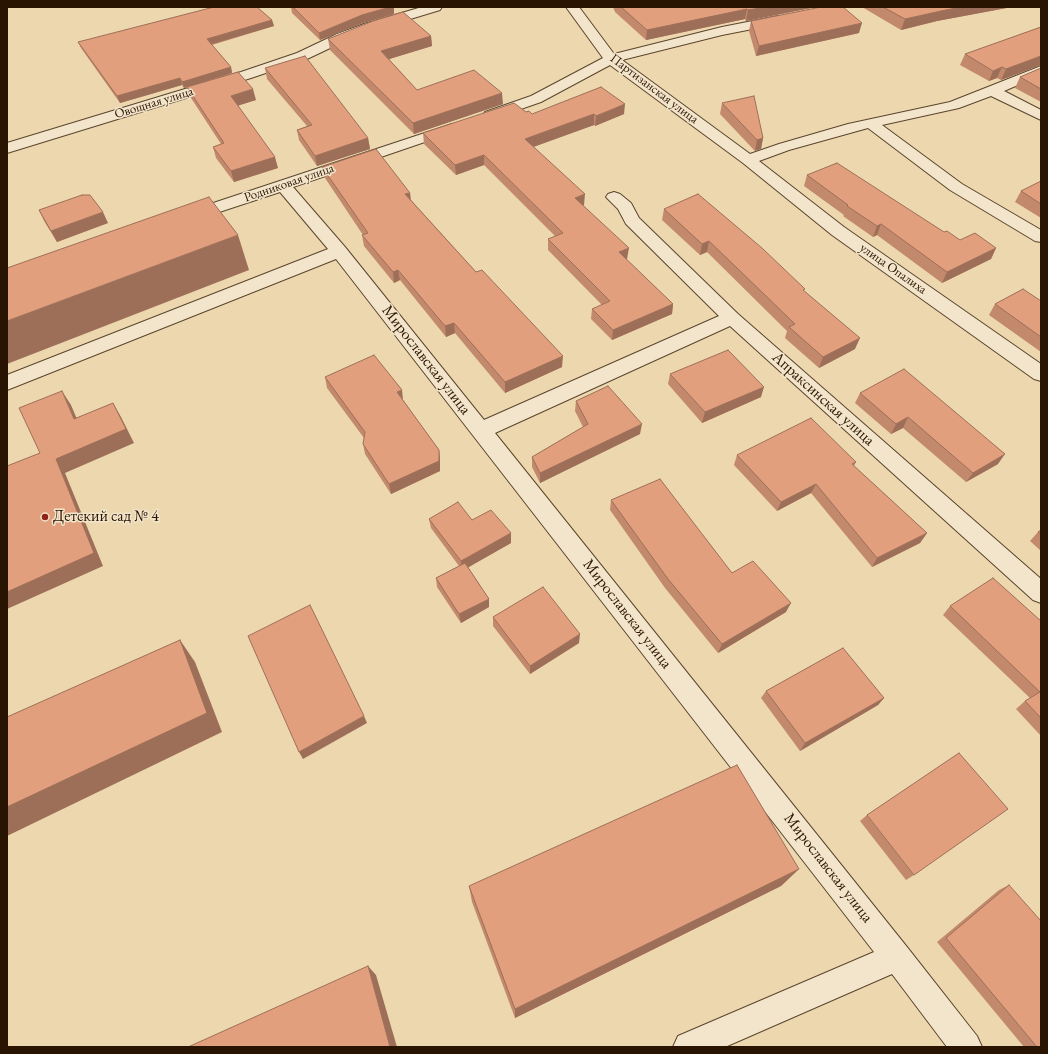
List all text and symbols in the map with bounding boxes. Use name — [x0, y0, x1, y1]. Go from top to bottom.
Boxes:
street label: Партизанская улица — [607, 51, 701, 127]
street label: Овощная улица — [113, 84, 195, 122]
street label: Родниковая улица — [242, 160, 336, 206]
street label: улица Опалиха — [856, 240, 930, 298]
street label: Мирославская улица — [377, 301, 475, 419]
street label: Апраксинская улица — [768, 348, 878, 450]
place label: Детский сад № 4 — [53, 507, 159, 527]
marker: Детский сад № 4 — [40, 512, 50, 522]
street label: Мирославская улица — [578, 555, 676, 673]
street label: Мирославская улица — [779, 809, 877, 927]

